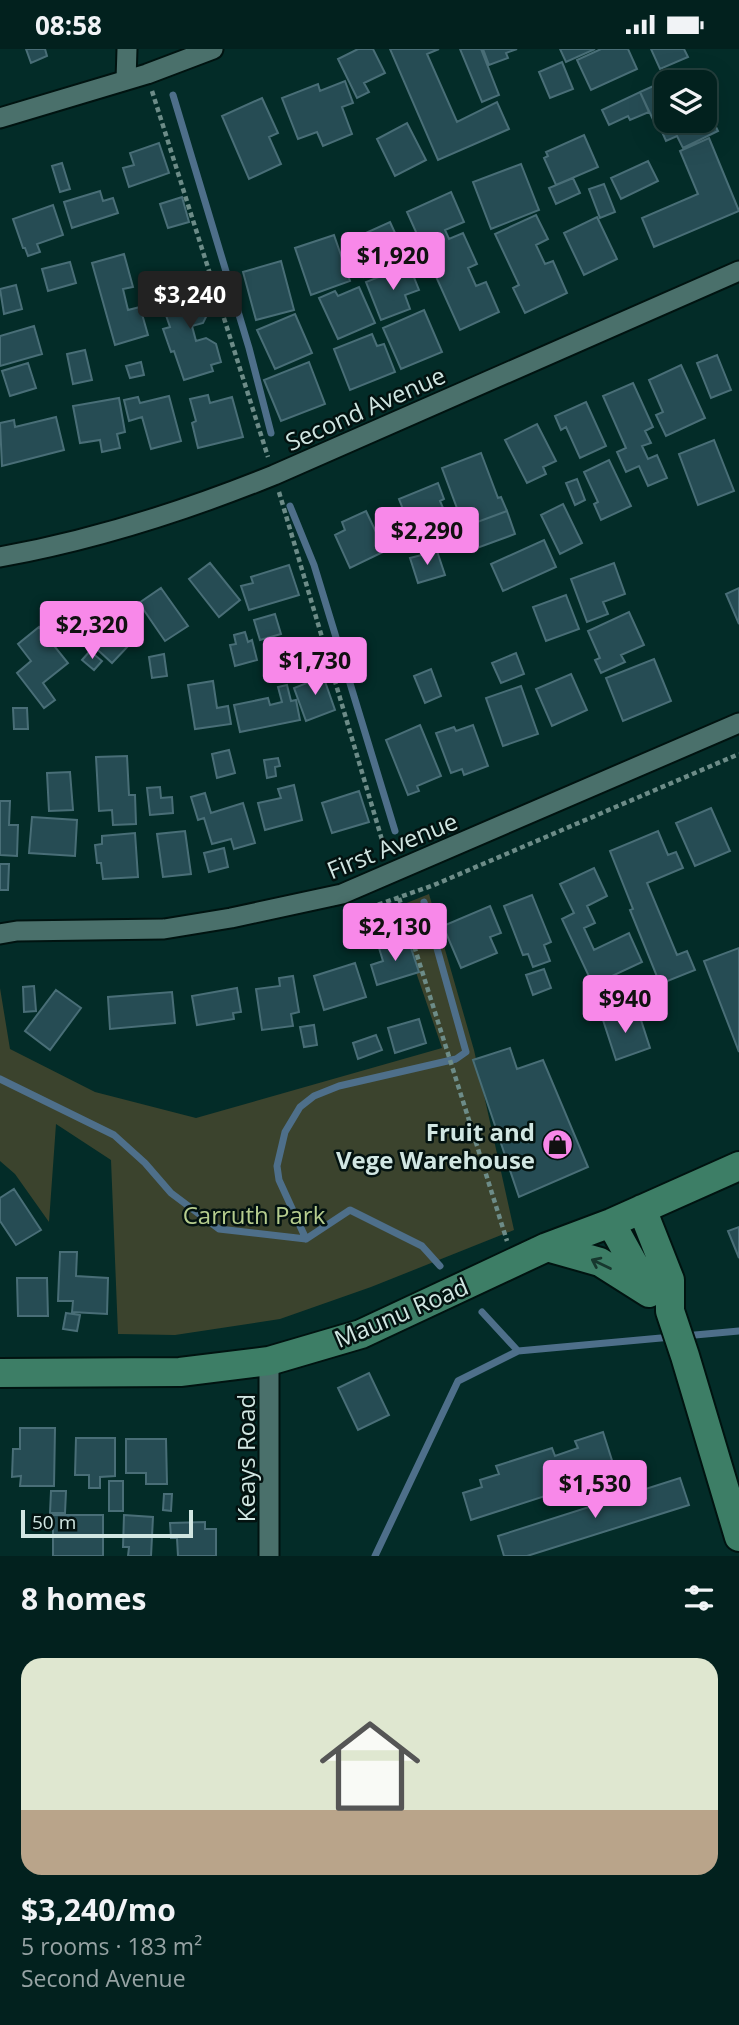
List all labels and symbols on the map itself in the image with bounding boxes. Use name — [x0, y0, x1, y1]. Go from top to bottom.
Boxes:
pin: $1,920 — [336, 233, 450, 292]
pin: $3,240 — [133, 271, 247, 331]
street label: Second Avenue — [280, 358, 450, 458]
pin: $2,290 — [370, 507, 484, 567]
pin: $2,320 — [35, 601, 149, 661]
pin: $1,730 — [258, 637, 372, 697]
street label: First Avenue — [322, 804, 462, 886]
pin: $2,130 — [338, 904, 452, 963]
pin: $940 — [584, 975, 666, 1035]
place label: Fruit and Vege Warehouse — [336, 1115, 535, 1176]
shop icon: Fruit and Vege Warehouse — [541, 1128, 575, 1162]
park label: Carruth Park — [183, 1198, 326, 1231]
one-way arrow — [591, 1256, 611, 1270]
street label: Maunu Road — [329, 1269, 473, 1355]
street label: Keays Road — [229, 1394, 262, 1522]
pin: $1,530 — [538, 1461, 652, 1520]
scale bar — [21, 1507, 192, 1539]

